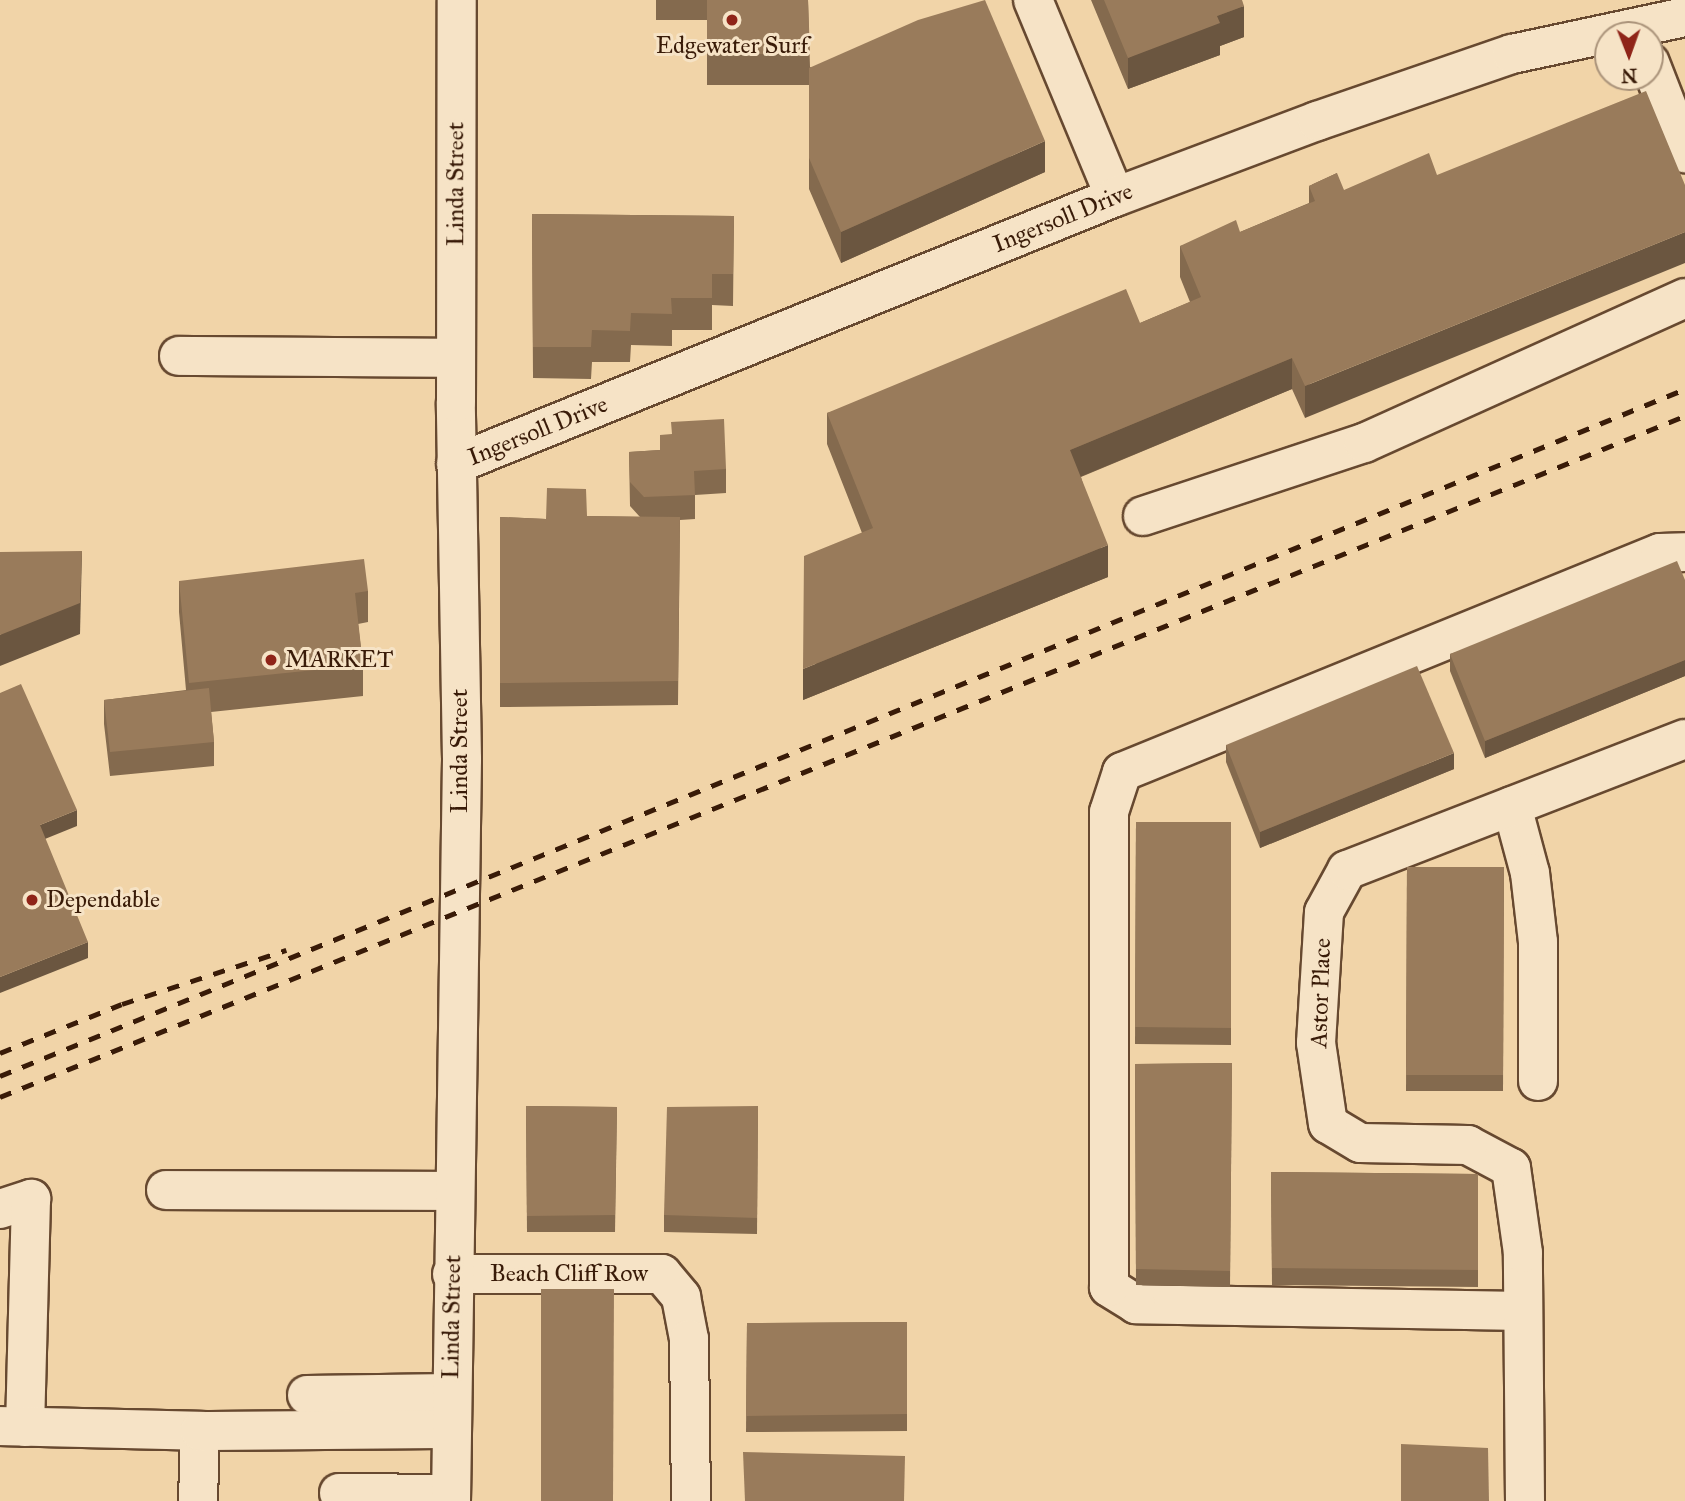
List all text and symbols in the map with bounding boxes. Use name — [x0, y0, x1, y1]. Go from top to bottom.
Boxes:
marker: Edgewater Surf — [724, 12, 740, 28]
north arrow — [1594, 21, 1664, 91]
place label: Edgewater Surf — [656, 32, 808, 60]
text: N — [1621, 64, 1638, 87]
street label: Linda Street — [442, 122, 470, 246]
street label: Ingersoll Drive — [989, 177, 1137, 259]
street label: Ingersoll Drive — [464, 390, 612, 472]
place label: MARKET — [285, 646, 393, 674]
marker: MARKET — [263, 652, 279, 668]
street label: Linda Street — [446, 689, 474, 813]
place label: Dependable — [46, 886, 160, 914]
marker: Dependable — [24, 892, 40, 908]
street label: Astor Place — [1305, 937, 1337, 1049]
street label: Linda Street — [437, 1255, 467, 1379]
street label: Beach Cliff Row — [490, 1260, 648, 1288]

